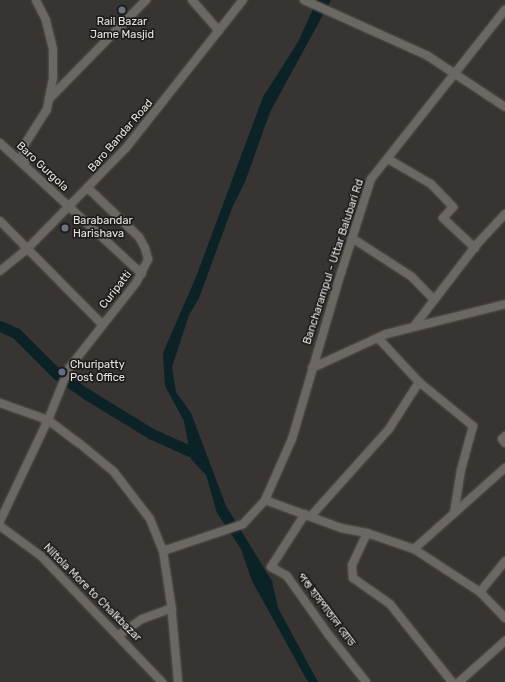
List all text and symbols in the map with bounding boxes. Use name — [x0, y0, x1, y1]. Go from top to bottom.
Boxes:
marker: Rail Bazar Jame Masjid — [117, 5, 127, 15]
place label: Rail Bazar Jame Masjid — [90, 16, 154, 42]
street label: Baro Bandar Road — [86, 97, 156, 175]
street label: Baro Gurgola — [13, 140, 71, 194]
street label: Bancharampul - Uttar Balubari Rd — [301, 178, 367, 346]
place label: Barabandar Harishava — [73, 215, 133, 241]
marker: Barabandar Harishava — [60, 223, 70, 233]
street label: Curipatti — [97, 268, 135, 312]
place label: Churipatty Post Office — [70, 359, 125, 385]
marker: Churipatty Post Office — [57, 367, 67, 377]
street label: Niltola More to Chalkbazar — [40, 541, 144, 645]
street label: পশু হাসপাতাল রোড — [294, 571, 358, 649]

